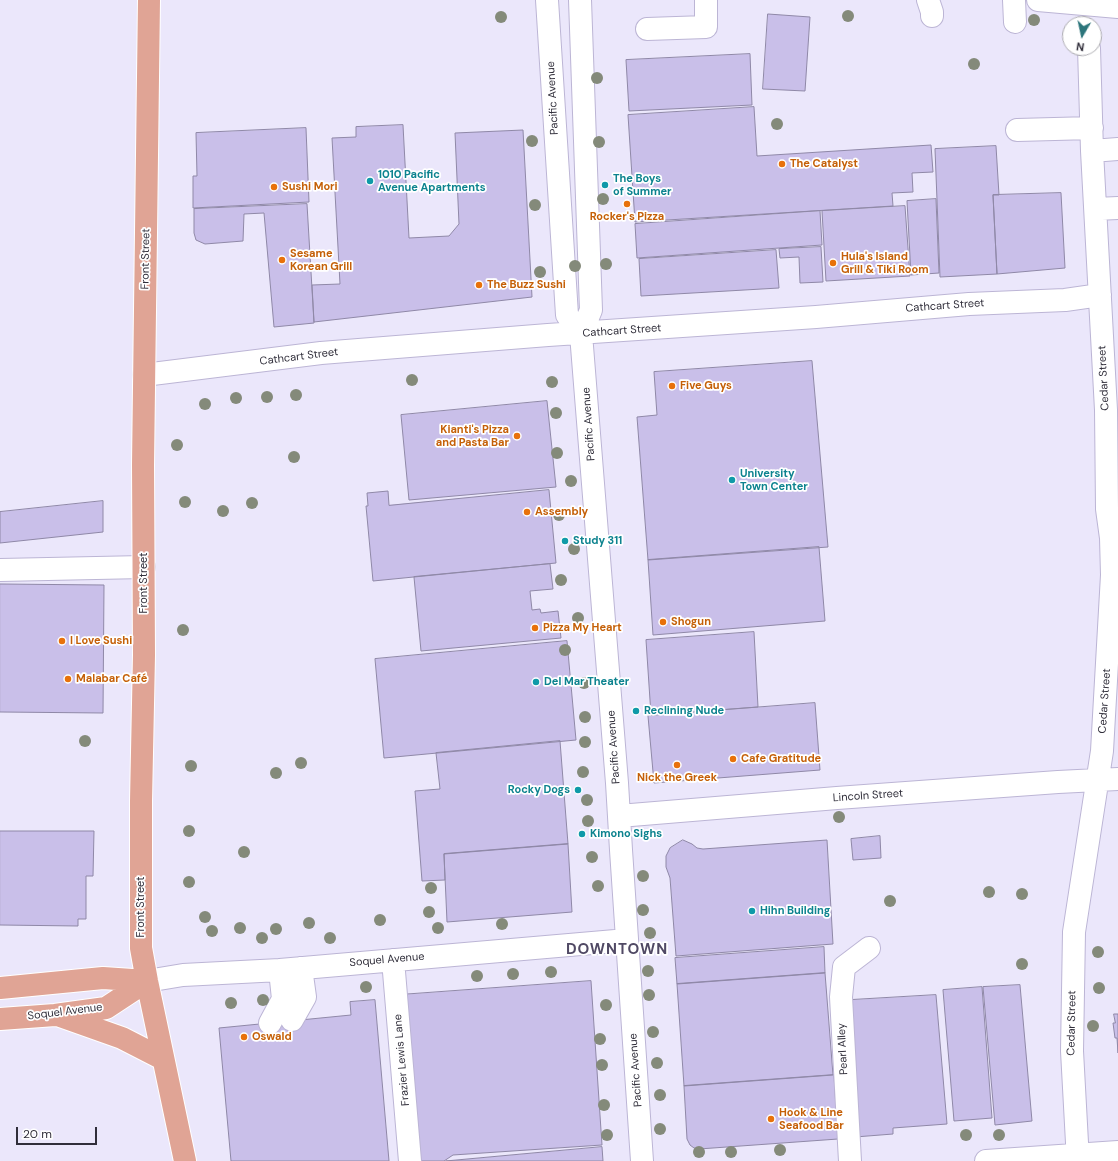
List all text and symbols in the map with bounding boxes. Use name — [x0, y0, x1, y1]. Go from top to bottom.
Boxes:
north arrow — [1062, 16, 1102, 56]
text: N — [1075, 39, 1085, 54]
street label: Pacific Avenue — [544, 61, 562, 135]
place label: The Catalyst — [790, 157, 858, 171]
marker: The Catalyst — [777, 159, 787, 169]
place label: 1010 Pacific Avenue Apartments — [378, 168, 486, 194]
place label: The Boys of Summer — [613, 172, 672, 198]
marker: 1010 Pacific Avenue Apartments — [365, 176, 375, 186]
place label: Sushi Mori — [282, 180, 338, 194]
marker: The Boys of Summer — [600, 180, 610, 190]
marker: Sushi Mori — [269, 182, 279, 192]
marker: Rocker's Pizza — [622, 199, 632, 209]
place label: Rocker's Pizza — [590, 210, 664, 224]
street label: Front Street — [139, 228, 153, 290]
place label: Sesame Korean Grill — [290, 247, 352, 273]
place label: Hula's Island Grill & Tiki Room — [841, 250, 929, 276]
marker: Sesame Korean Grill — [277, 255, 287, 265]
marker: Hula's Island Grill & Tiki Room — [828, 258, 838, 268]
place label: The Buzz Sushi — [487, 278, 566, 292]
marker: The Buzz Sushi — [474, 280, 484, 290]
street label: Cathcart Street — [905, 297, 985, 315]
street label: Cathcart Street — [582, 322, 662, 340]
street label: Cedar Street — [1096, 345, 1112, 411]
street label: Cathcart Street — [259, 346, 339, 368]
place label: Five Guys — [680, 379, 732, 393]
marker: Five Guys — [667, 381, 677, 391]
street label: Pacific Avenue — [580, 387, 598, 461]
place label: Kianti's Pizza and Pasta Bar — [436, 423, 509, 449]
marker: Kianti's Pizza and Pasta Bar — [512, 431, 522, 441]
place label: University Town Center — [740, 467, 808, 493]
marker: University Town Center — [727, 475, 737, 485]
place label: Assembly — [535, 505, 588, 519]
marker: Assembly — [522, 507, 532, 517]
place label: Study 311 — [573, 534, 622, 548]
marker: Study 311 — [560, 536, 570, 546]
street label: Front Street — [137, 553, 151, 613]
place label: Shogun — [671, 615, 711, 629]
marker: Shogun — [658, 617, 668, 627]
place label: Pizza My Heart — [543, 621, 622, 635]
marker: Pizza My Heart — [530, 623, 540, 633]
place label: I Love Sushi — [70, 634, 132, 648]
marker: I Love Sushi — [57, 636, 67, 646]
street label: Cedar Street — [1096, 668, 1114, 734]
place label: Malabar Café — [76, 672, 147, 686]
marker: Malabar Café — [63, 674, 73, 684]
place label: Del Mar Theater — [544, 675, 629, 689]
marker: Del Mar Theater — [531, 677, 541, 687]
place label: Reclining Nude — [644, 704, 724, 718]
marker: Reclining Nude — [631, 706, 641, 716]
street label: Pacific Avenue — [605, 710, 623, 784]
place label: Cafe Gratitude — [741, 752, 821, 766]
marker: Cafe Gratitude — [728, 754, 738, 764]
marker: Nick the Greek — [672, 760, 682, 770]
place label: Nick the Greek — [637, 771, 717, 785]
place label: Rocky Dogs — [508, 783, 570, 797]
marker: Rocky Dogs — [573, 785, 583, 795]
street label: Lincoln Street — [832, 787, 904, 805]
place label: Kimono Sighs — [590, 827, 662, 841]
marker: Kimono Sighs — [577, 829, 587, 839]
street label: Front Street — [134, 877, 148, 937]
place label: Hihn Building — [760, 904, 830, 918]
marker: Hihn Building — [747, 906, 757, 916]
district label: DOWNTOWN — [566, 941, 668, 959]
street label: Soquel Avenue — [349, 950, 425, 970]
street label: Cedar Street — [1065, 990, 1079, 1056]
street label: Soquel Avenue — [27, 1001, 103, 1023]
street label: Frazier Lewis Lane — [391, 1013, 413, 1107]
street label: Pearl Alley — [835, 1023, 851, 1075]
place label: Oswald — [252, 1030, 292, 1044]
marker: Oswald — [239, 1032, 249, 1042]
street label: Pacific Avenue — [627, 1033, 645, 1107]
place label: Hook & Line Seafood Bar — [779, 1106, 844, 1132]
marker: Hook & Line Seafood Bar — [766, 1114, 776, 1124]
scale bar — [18, 1119, 99, 1145]
text: 20 m — [23, 1126, 52, 1142]

